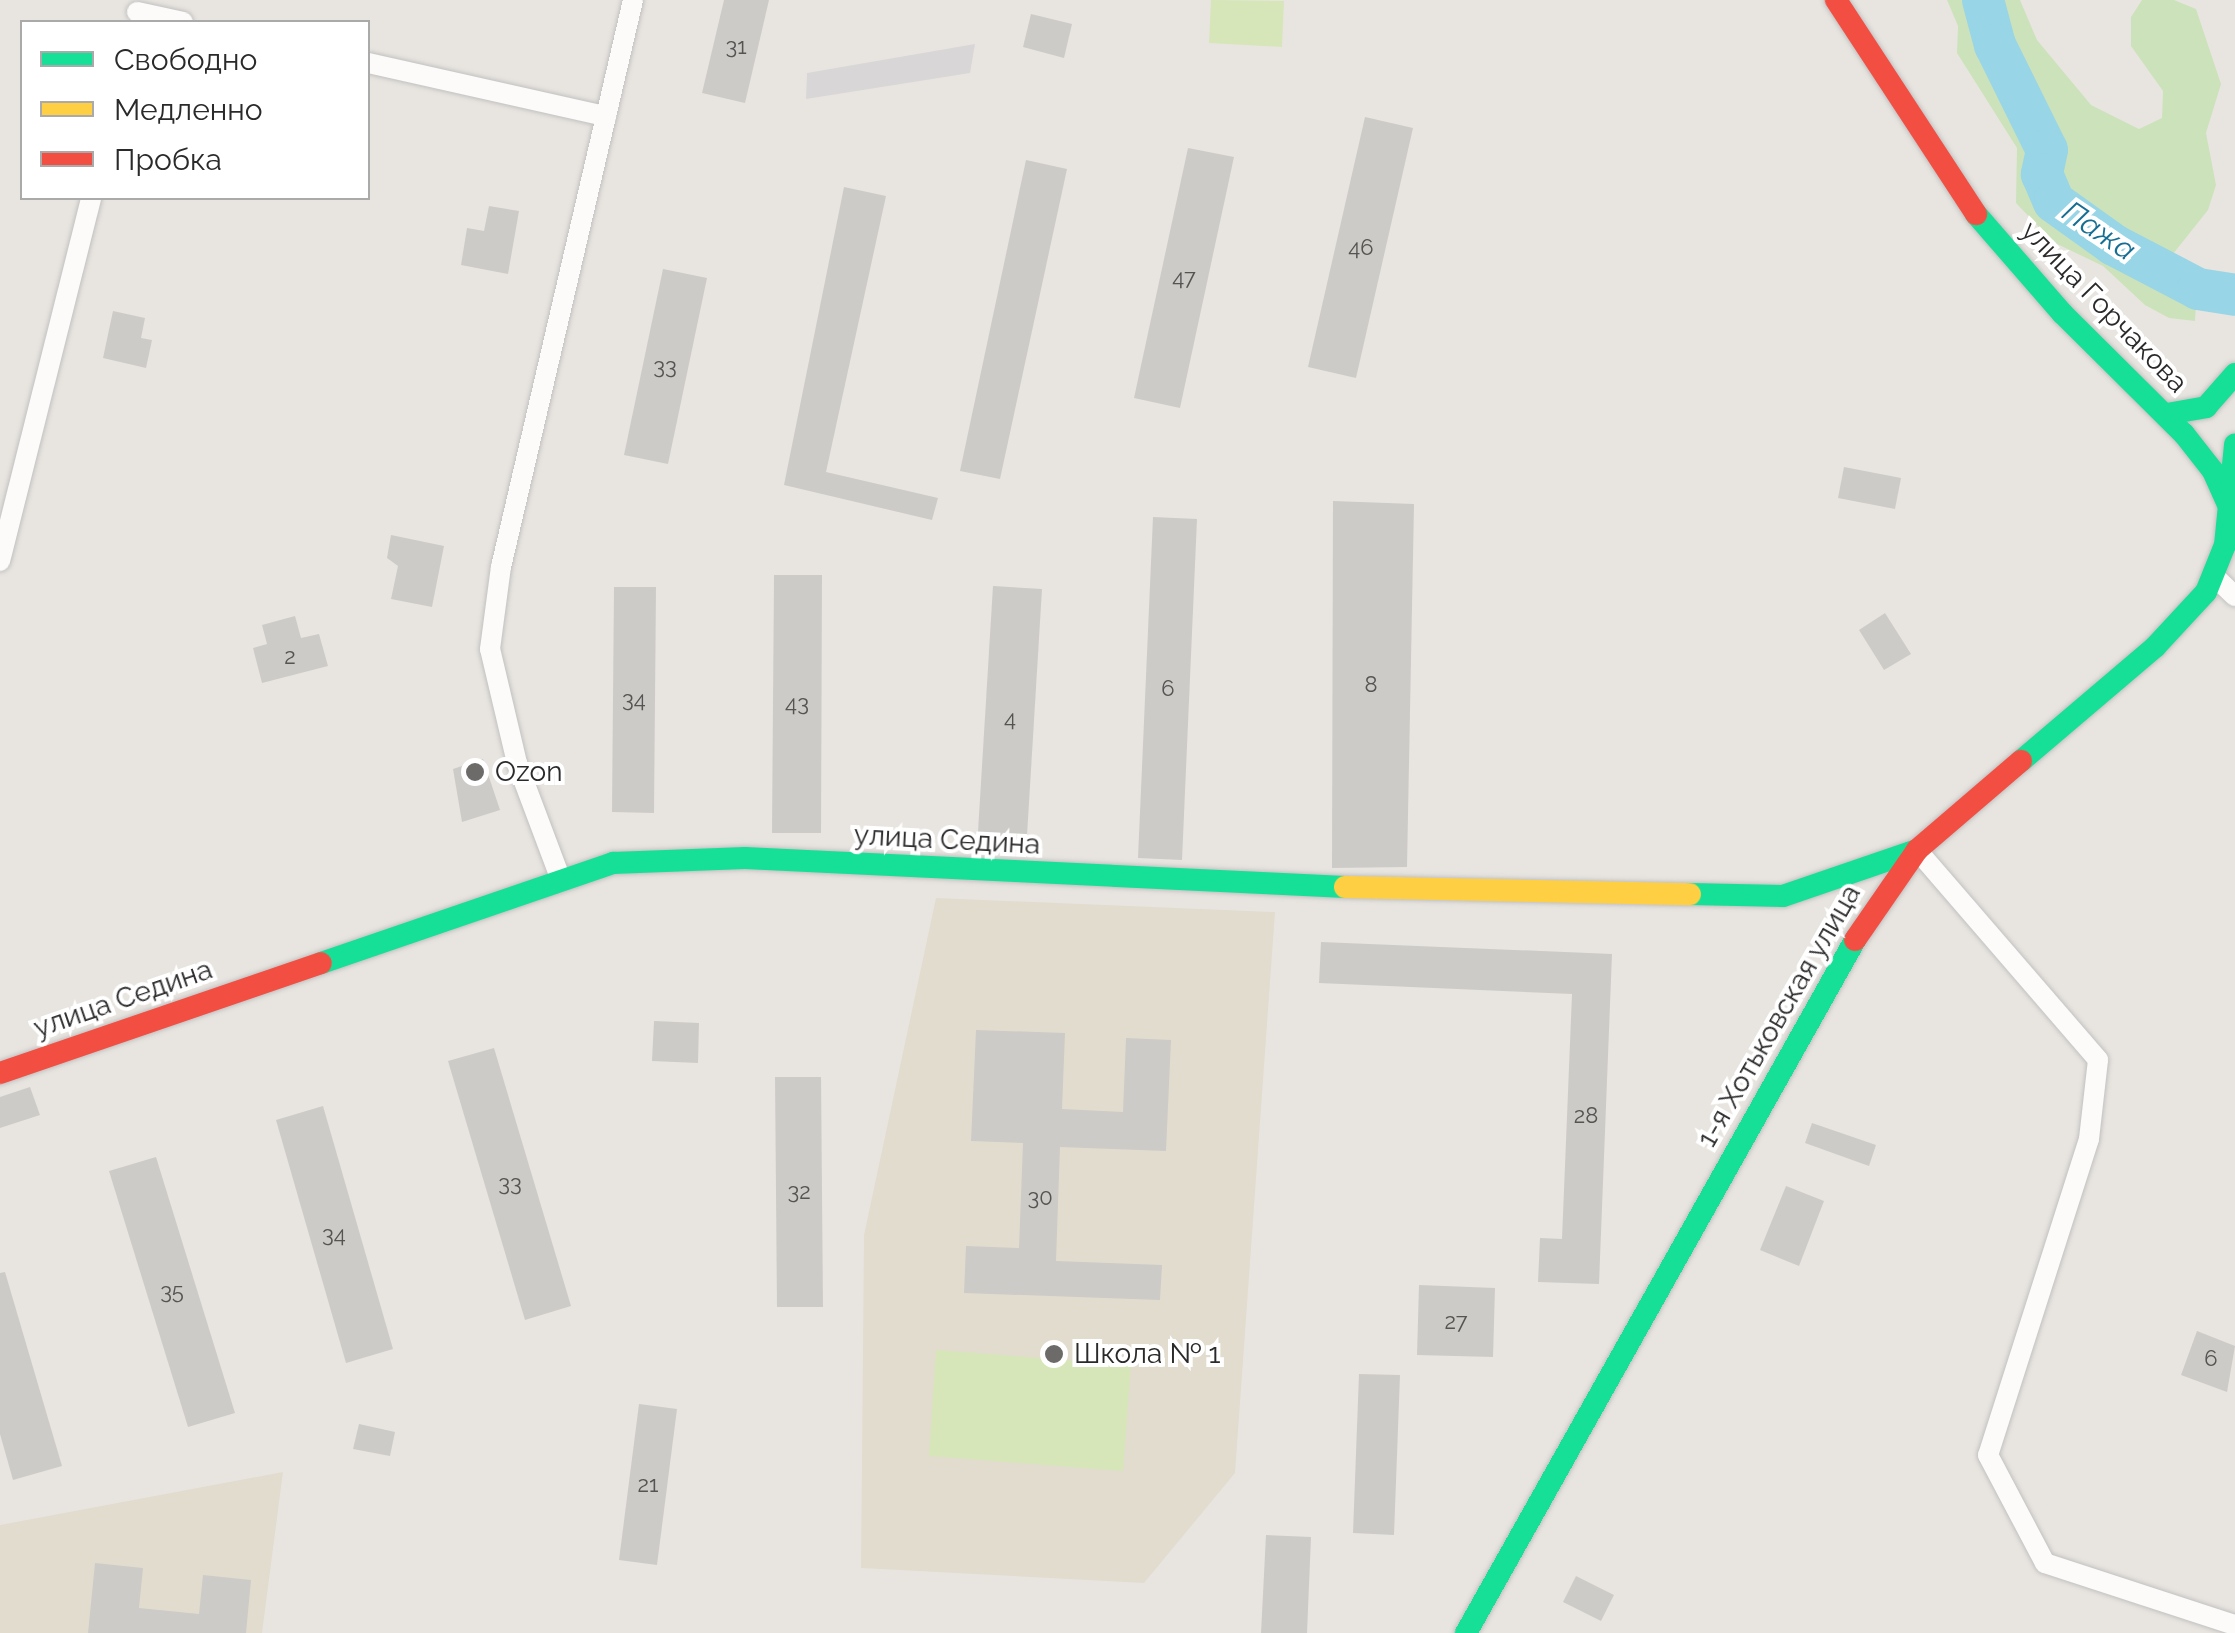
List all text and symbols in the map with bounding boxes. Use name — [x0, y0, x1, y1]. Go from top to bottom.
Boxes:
legend — [20, 20, 370, 200]
house number: 31 — [725, 34, 747, 60]
text: Свободно — [114, 42, 257, 77]
text: Медленно — [114, 92, 263, 127]
text: Пробка — [114, 142, 222, 177]
water label: Пажа — [2056, 194, 2142, 268]
street label: улица Горчакова — [2014, 214, 2194, 400]
house number: 46 — [1348, 235, 1374, 261]
house number: 47 — [1172, 265, 1196, 291]
house number: 33 — [653, 354, 677, 380]
house number: 2 — [284, 644, 296, 670]
house number: 8 — [1364, 672, 1378, 698]
house number: 6 — [1161, 676, 1175, 702]
house number: 34 — [622, 687, 646, 713]
house number: 43 — [785, 691, 809, 717]
house number: 4 — [1004, 706, 1016, 732]
place label: Ozon — [495, 755, 562, 789]
marker: Ozon — [464, 761, 486, 783]
street label: улица Седина — [853, 818, 1041, 862]
street label: 1-я Хотьковская улица — [1690, 879, 1868, 1153]
street label: улица Седина — [29, 953, 217, 1045]
house number: 28 — [1574, 1103, 1598, 1129]
house number: 33 — [498, 1171, 522, 1197]
house number: 32 — [787, 1179, 811, 1205]
house number: 30 — [1027, 1185, 1053, 1211]
house number: 34 — [322, 1222, 346, 1248]
house number: 35 — [160, 1279, 184, 1305]
house number: 27 — [1444, 1309, 1468, 1335]
place label: Школа № 1 — [1074, 1337, 1220, 1371]
marker: Школа № 1 — [1043, 1343, 1065, 1365]
house number: 6 — [2204, 1346, 2218, 1372]
house number: 21 — [638, 1472, 658, 1498]

